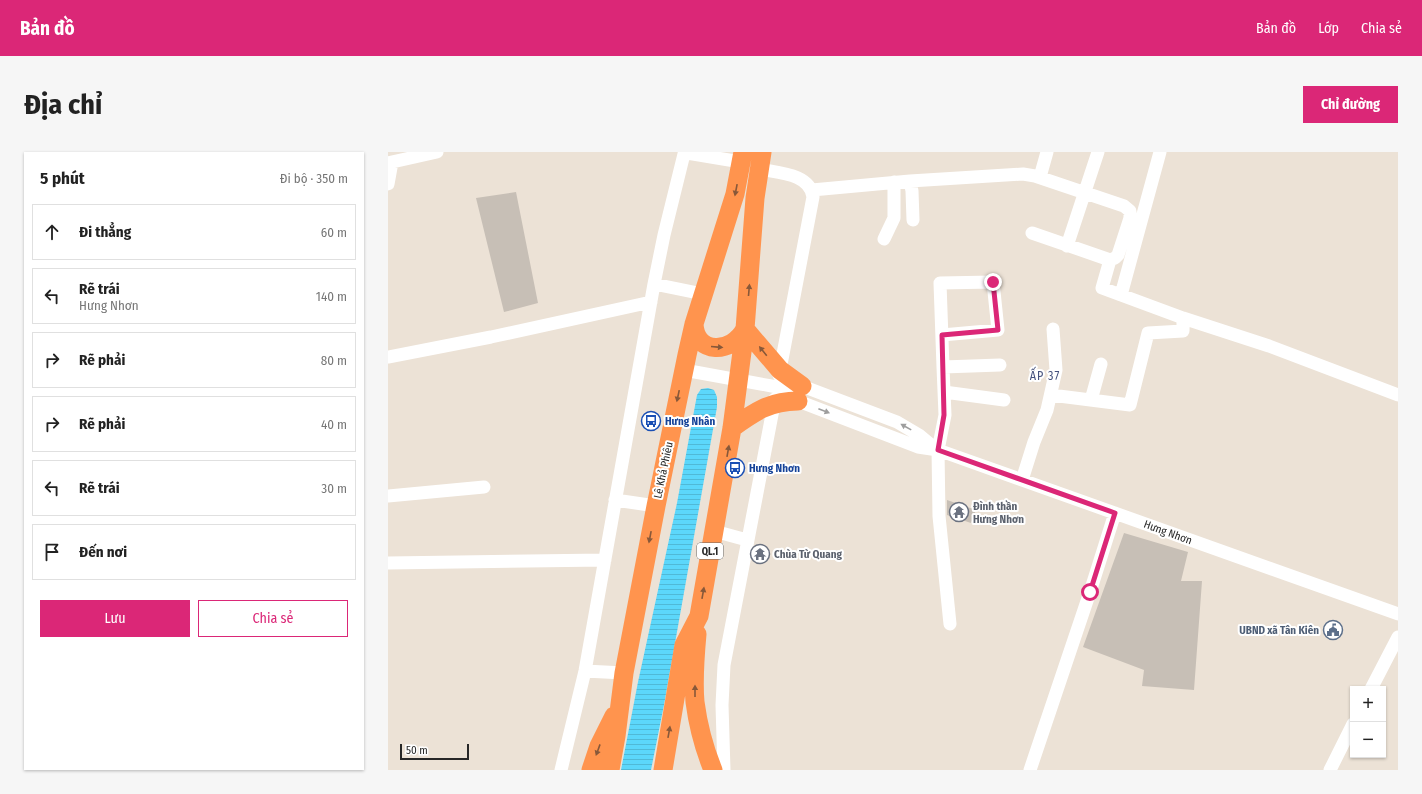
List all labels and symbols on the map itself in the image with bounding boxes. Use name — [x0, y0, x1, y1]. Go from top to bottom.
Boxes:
one-way arrow — [732, 184, 738, 197]
route end — [984, 273, 1002, 291]
one-way arrow — [745, 284, 752, 296]
one-way arrow — [711, 343, 723, 350]
one-way arrow — [759, 346, 768, 357]
district label: ẤP 37 — [1030, 366, 1060, 383]
one-way arrow — [675, 390, 681, 402]
one-way arrow — [818, 408, 830, 414]
bus stop icon: Hưng Nhân — [640, 410, 662, 432]
place label: Hưng Nhân — [665, 415, 715, 428]
one-way arrow — [900, 424, 912, 431]
street label: Lê Khả Phiêu — [651, 441, 676, 500]
one-way arrow — [725, 445, 731, 457]
bus stop icon: Hưng Nhơn — [724, 457, 746, 479]
place label: Hưng Nhơn — [749, 462, 800, 475]
place label: Đình thần Hưng Nhơn — [973, 500, 1024, 526]
temple icon: Đình thần Hưng Nhơn — [948, 501, 970, 523]
street label: Hưng Nhơn — [1142, 518, 1194, 547]
one-way arrow — [647, 531, 653, 544]
road number: QL.1 — [697, 543, 723, 559]
temple icon: Chùa Từ Quang — [749, 543, 771, 565]
place label: Chùa Từ Quang — [774, 548, 842, 561]
route start — [1081, 583, 1099, 601]
one-way arrow — [700, 586, 706, 599]
public building icon: UBND xã Tân Kiên — [1322, 619, 1344, 641]
place label: UBND xã Tân Kiên — [1239, 624, 1319, 637]
one-way arrow — [692, 684, 698, 697]
one-way arrow — [666, 725, 672, 738]
scale bar — [400, 742, 469, 761]
one-way arrow — [594, 744, 600, 756]

